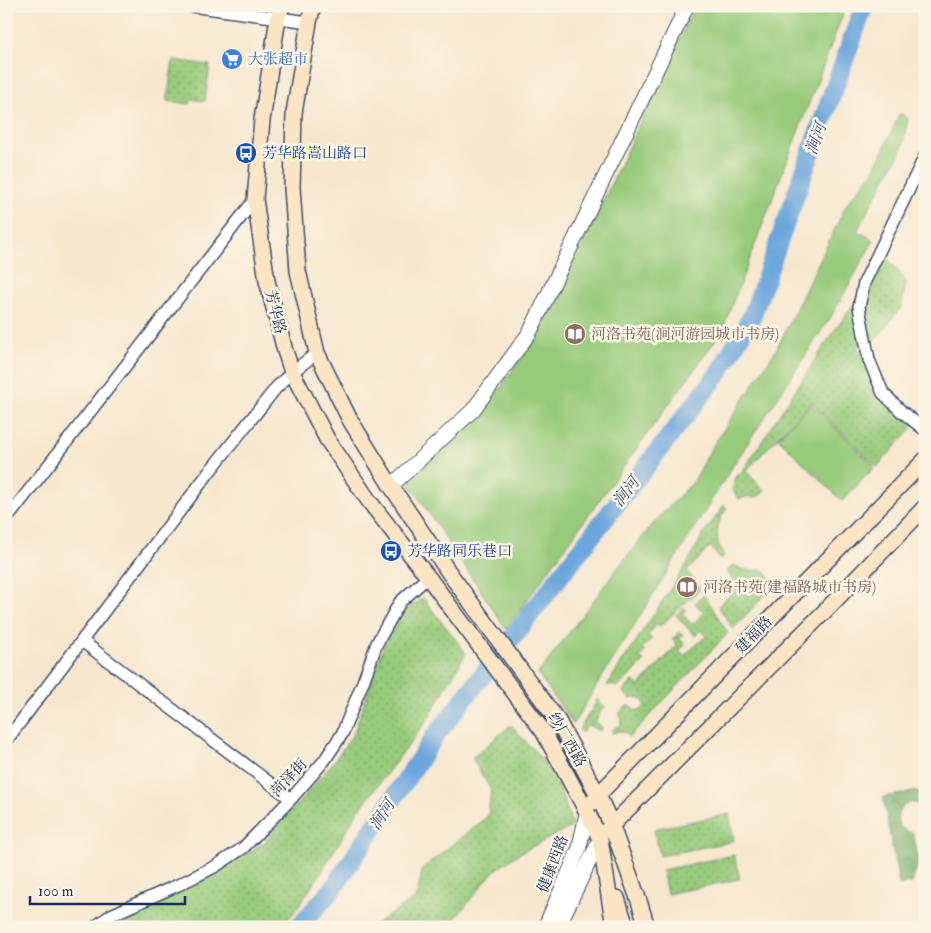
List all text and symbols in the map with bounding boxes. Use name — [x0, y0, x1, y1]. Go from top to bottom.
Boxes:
supermarket icon: 大张超市 — [220, 47, 244, 71]
place label: 大张超市 — [248, 50, 308, 69]
water label: 涧河 — [801, 118, 832, 157]
bus stop icon: 芳华路嵩山路口 — [234, 141, 258, 165]
place label: 芳华路嵩山路口 — [262, 144, 367, 163]
street label: 芳华路 — [260, 288, 290, 336]
library icon: 河洛书苑(涧河游园城市书房) — [563, 322, 587, 346]
place label: 河洛书苑(涧河游园城市书房) — [591, 325, 779, 344]
water label: 涧河 — [608, 471, 646, 511]
bus stop icon: 芳华路同乐巷口 — [379, 539, 403, 563]
place label: 芳华路同乐巷口 — [407, 542, 512, 561]
library icon: 河洛书苑(建福路城市书房) — [675, 575, 699, 599]
place label: 河洛书苑(建福路城市书房) — [703, 578, 876, 597]
street label: 建福路 — [732, 612, 776, 658]
street label: 纱厂西路 — [544, 709, 590, 771]
street label: 菏泽街 — [267, 755, 311, 801]
water label: 涧河 — [365, 794, 401, 834]
street label: 健康西路 — [533, 833, 573, 895]
scale bar — [30, 873, 185, 905]
text: 100 m — [38, 882, 74, 901]

